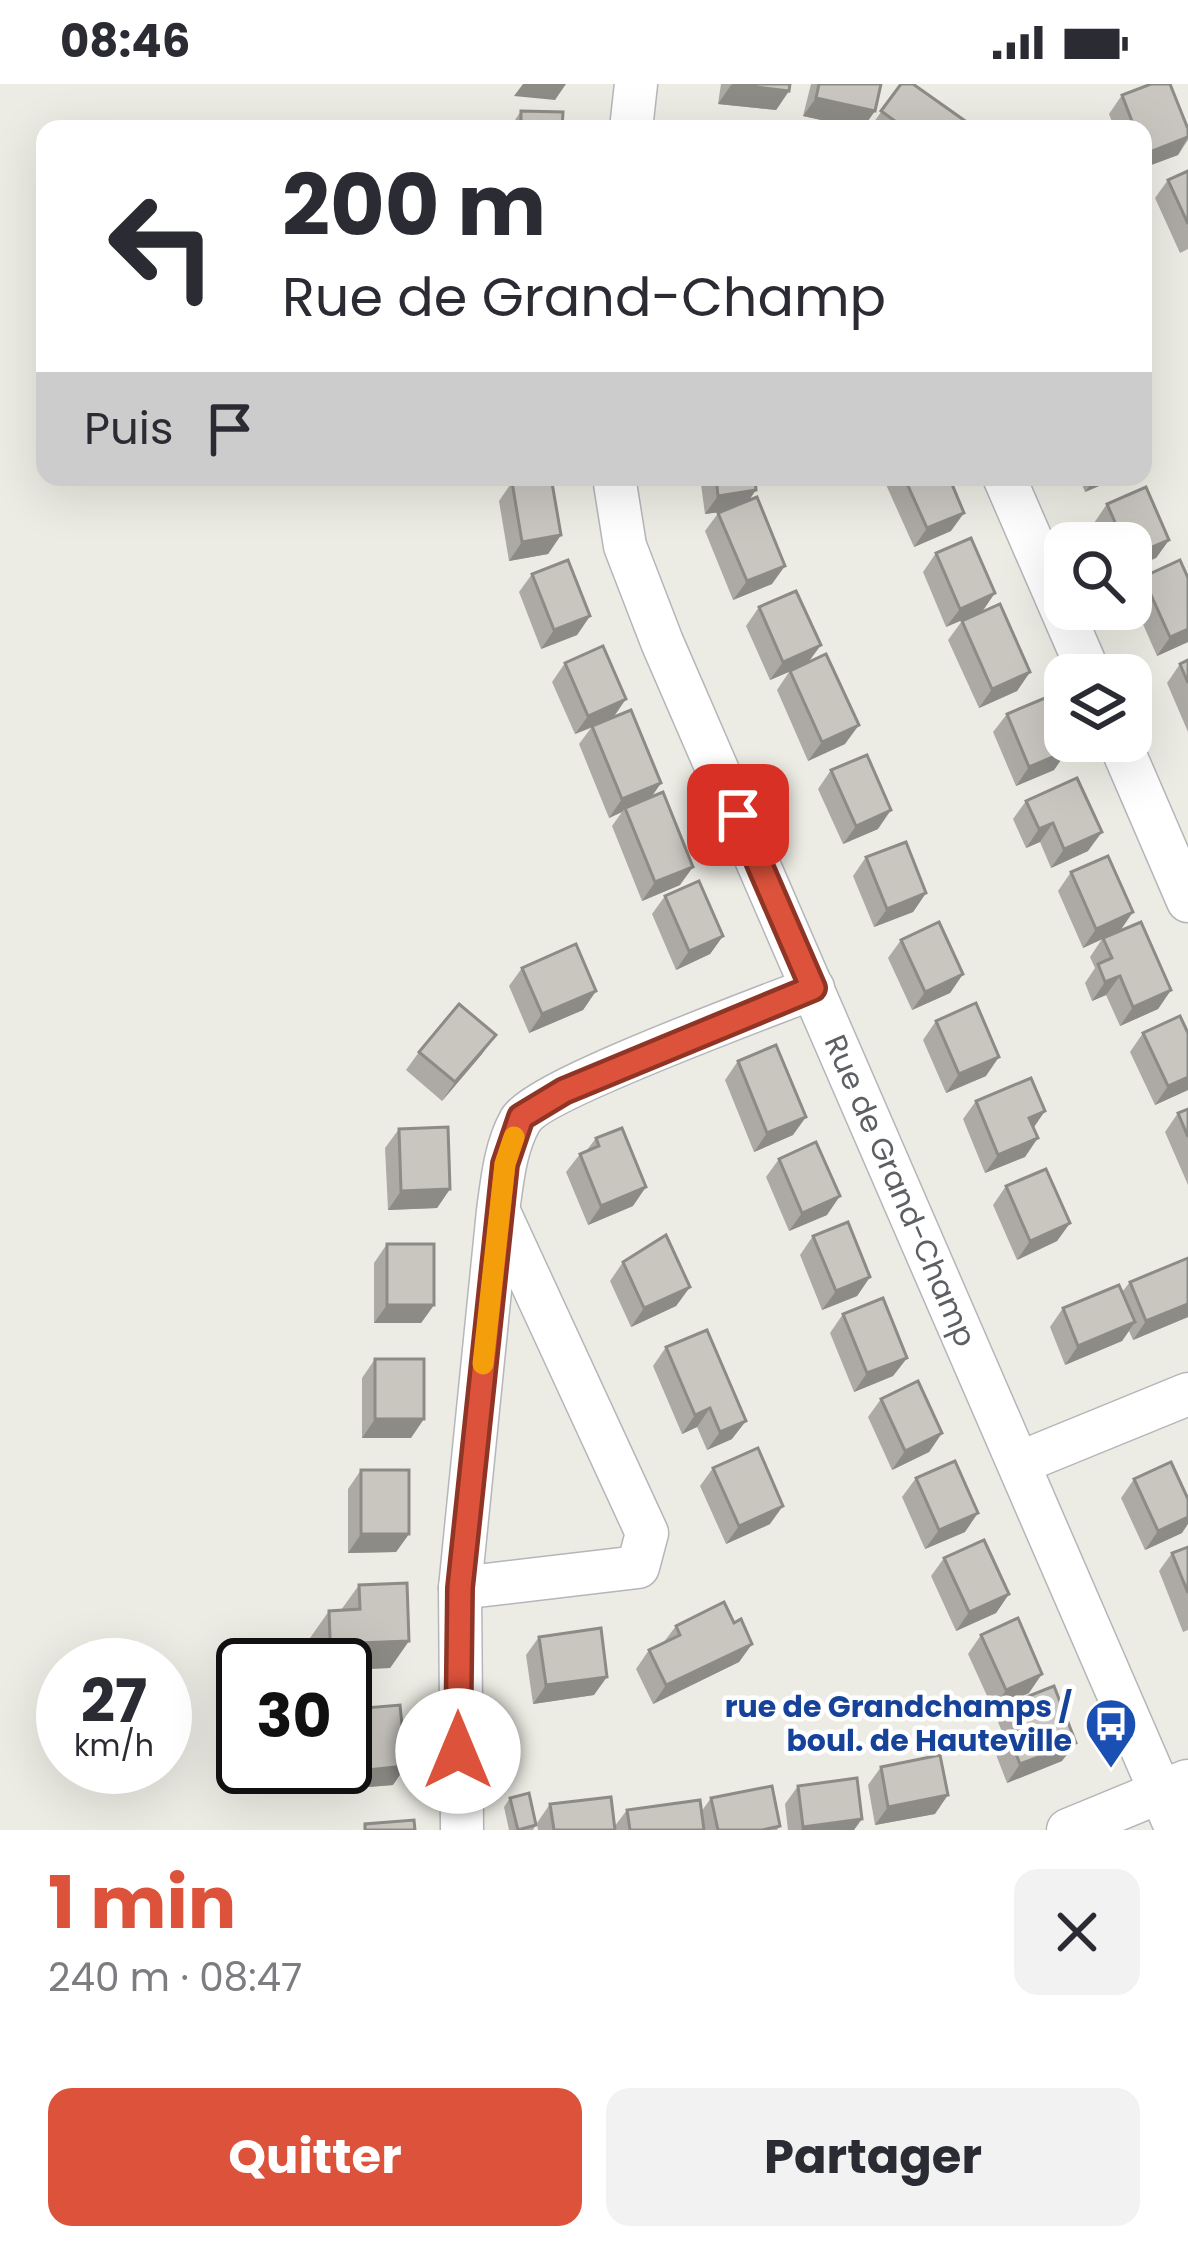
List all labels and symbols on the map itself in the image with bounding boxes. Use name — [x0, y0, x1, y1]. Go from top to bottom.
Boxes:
pin — [687, 764, 789, 866]
street label: Rue de Grand-Champ — [814, 1028, 987, 1353]
speed limit sign: 30 — [216, 1638, 372, 1794]
place label: rue de Grandchamps / boul. de Hauteville — [725, 1685, 1072, 1762]
position arrow — [395, 1688, 521, 1814]
bus stop icon: rue de Grandchamps / boul. de Hauteville — [1083, 1696, 1139, 1770]

